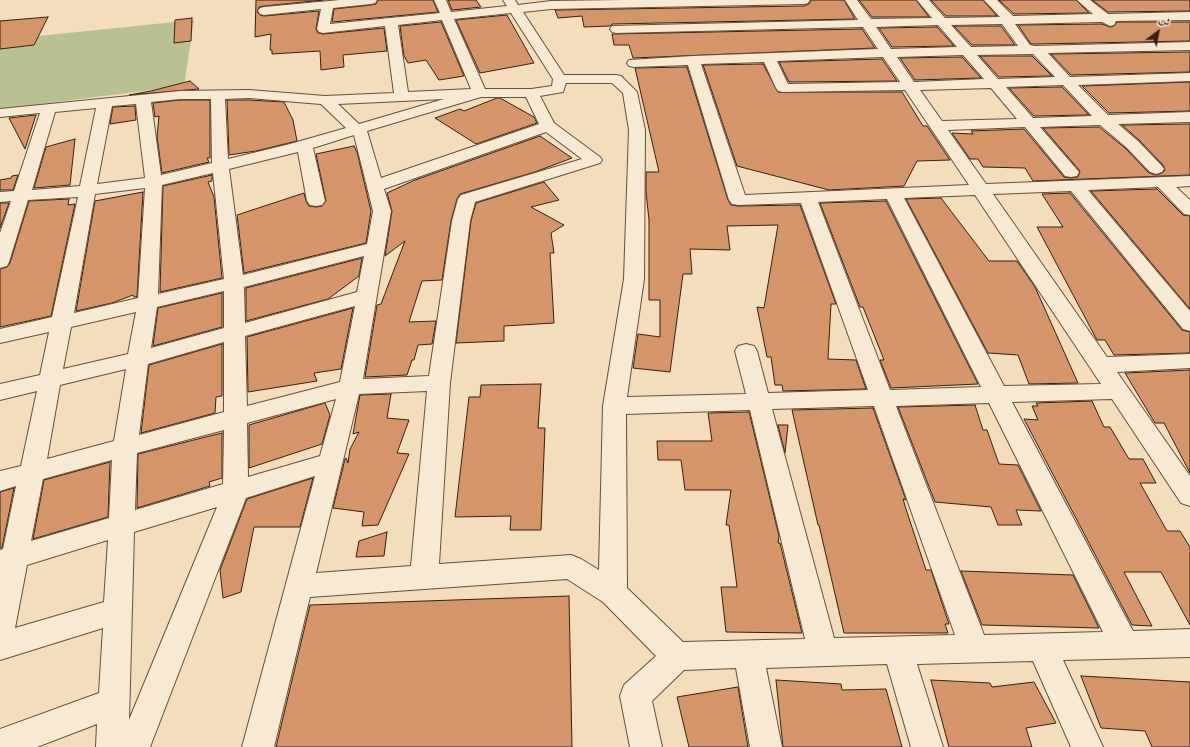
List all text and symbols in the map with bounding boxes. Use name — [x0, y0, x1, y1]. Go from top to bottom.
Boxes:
north arrow — [1138, 12, 1178, 52]
text: ش — [1156, 12, 1173, 31]

